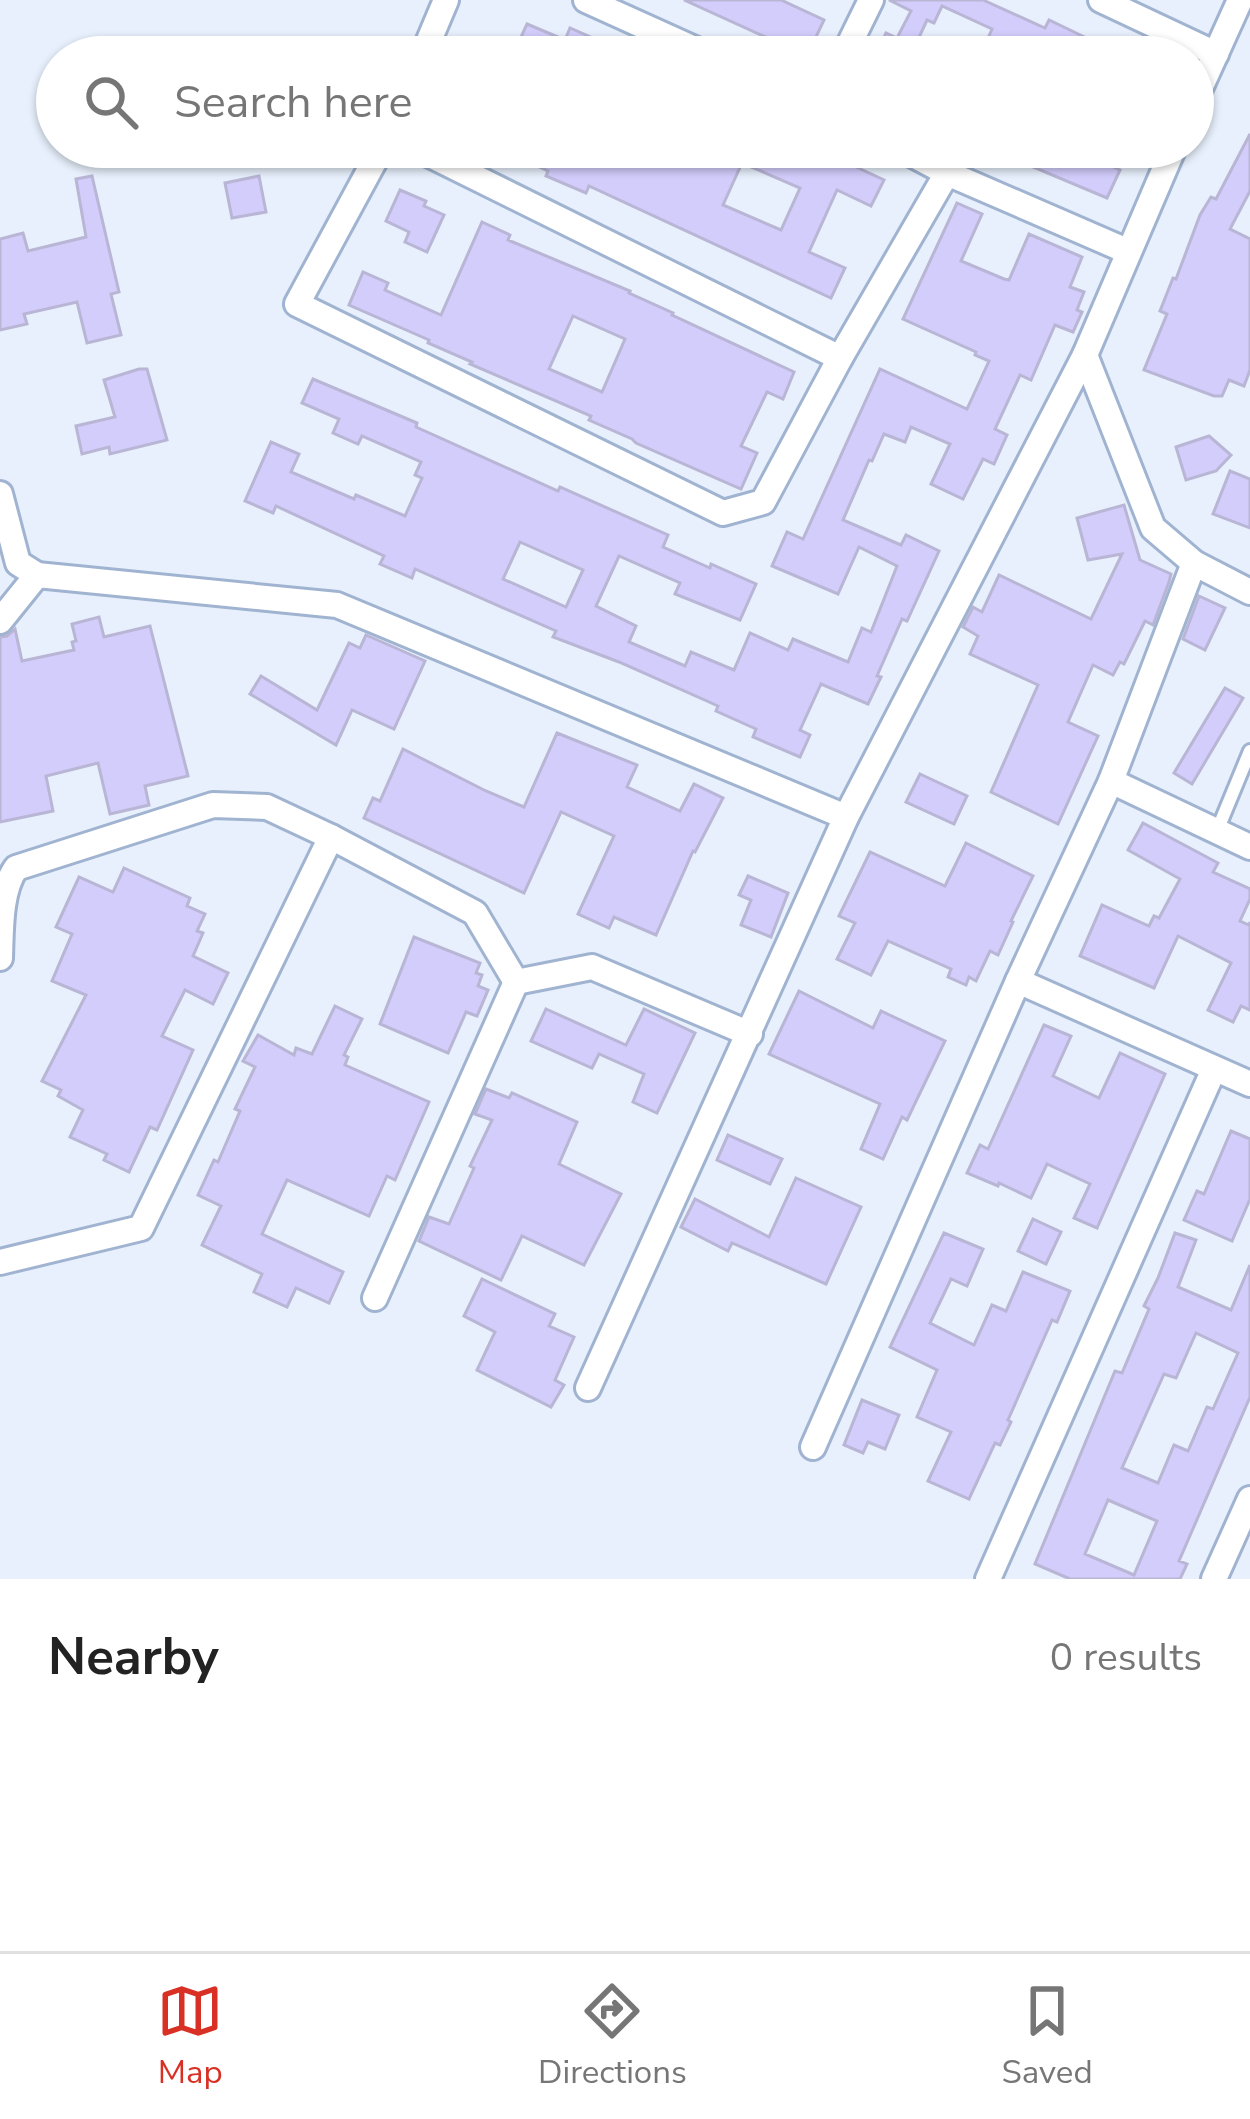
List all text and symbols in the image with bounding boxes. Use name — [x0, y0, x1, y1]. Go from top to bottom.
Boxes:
search box — [36, 36, 1214, 168]
icon: search — [78, 69, 144, 135]
text: Search here — [174, 72, 413, 133]
text: Nearby — [48, 1622, 219, 1692]
text: 0 results — [1050, 1631, 1202, 1684]
tab: Map — [157, 1978, 223, 2095]
tab: Directions — [538, 1978, 687, 2095]
tab: Saved — [1001, 1978, 1093, 2095]

